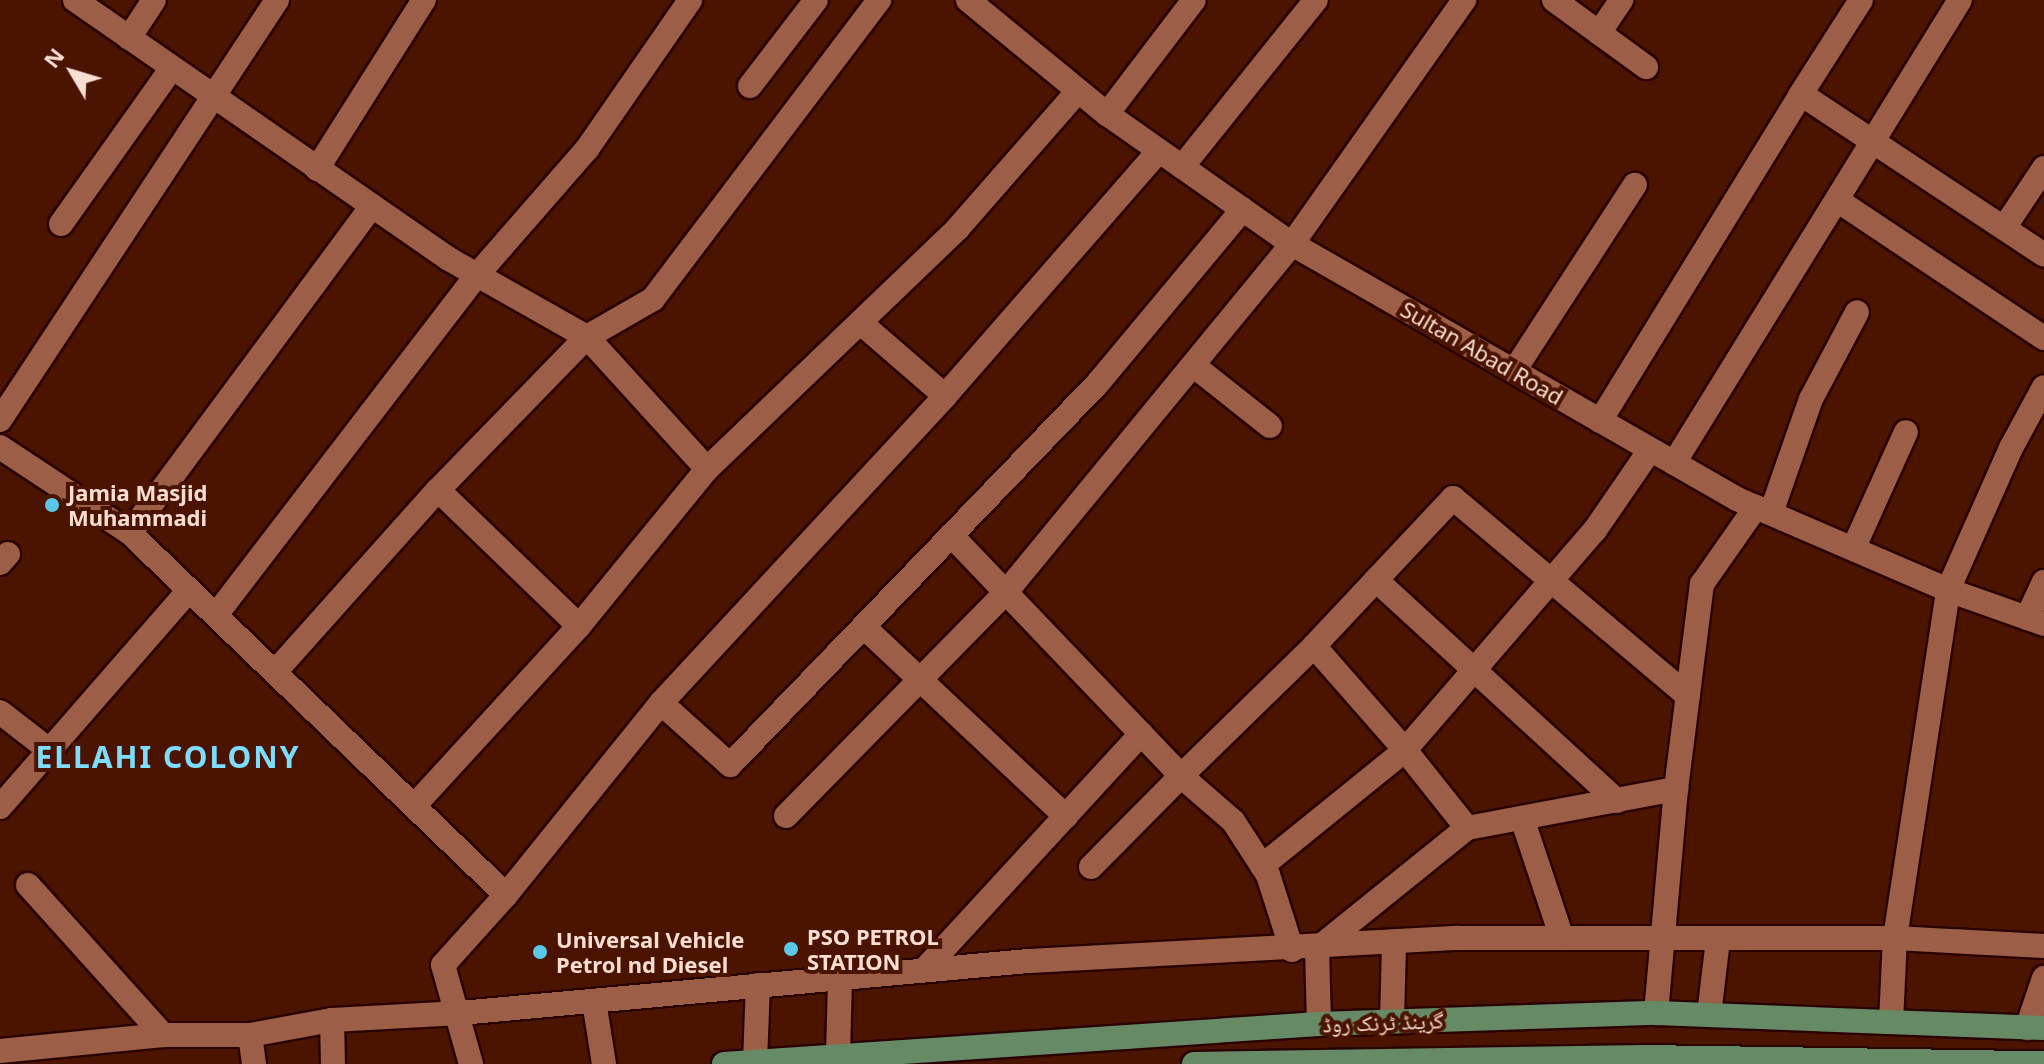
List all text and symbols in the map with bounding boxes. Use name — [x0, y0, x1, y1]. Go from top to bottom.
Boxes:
north arrow — [32, 32, 112, 112]
text: N — [36, 41, 70, 74]
street label: Sultan Abad Road — [1396, 296, 1568, 410]
place label: Jamia Masjid Muhammadi — [68, 479, 207, 530]
marker: Jamia Masjid Muhammadi — [43, 496, 61, 514]
district label: ELLAHI COLONY — [36, 739, 300, 775]
place label: PSO PETROL STATION — [807, 923, 939, 974]
place label: Universal Vehicle Petrol nd Diesel — [556, 926, 744, 978]
marker: PSO PETROL STATION — [782, 940, 800, 958]
marker: Universal Vehicle Petrol nd Diesel — [531, 943, 549, 961]
street label: گرینڈ ٹرنک روڈ — [1322, 1007, 1444, 1037]

